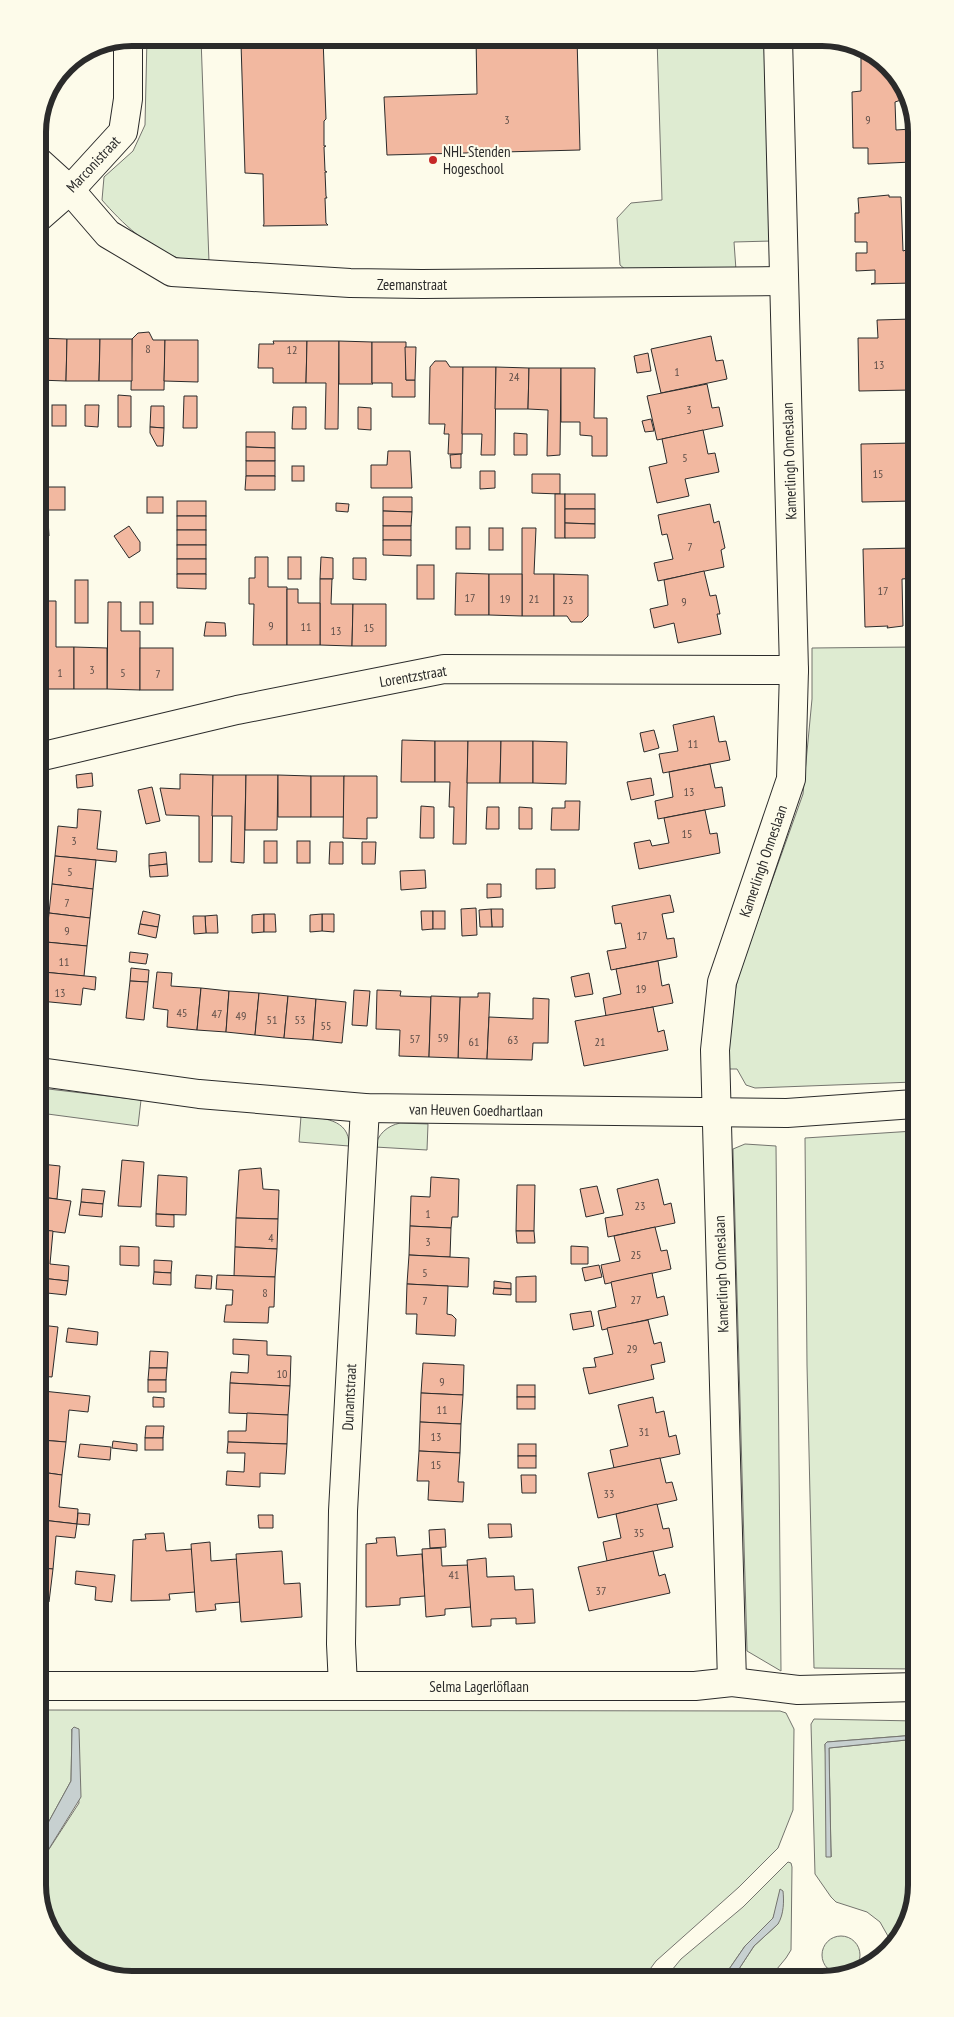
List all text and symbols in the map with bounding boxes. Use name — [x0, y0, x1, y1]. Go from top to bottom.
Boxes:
house number: 3 — [504, 112, 510, 127]
house number: 9 — [865, 112, 871, 127]
street label: Marconistraat — [62, 132, 124, 196]
place label: NHL Stenden Hogeschool — [443, 142, 510, 178]
marker: NHL Stenden Hogeschool — [427, 154, 439, 166]
street label: Zeemanstraat — [377, 275, 447, 294]
house number: 8 — [145, 341, 151, 356]
house number: 12 — [287, 342, 297, 357]
house number: 13 — [874, 357, 884, 372]
house number: 1 — [674, 364, 680, 379]
house number: 24 — [509, 369, 520, 384]
house number: 3 — [686, 402, 692, 417]
street label: Kamerlingh Onneslaan — [777, 402, 801, 520]
house number: 5 — [682, 450, 688, 465]
house number: 15 — [873, 466, 883, 481]
house number: 7 — [687, 539, 693, 554]
house number: 17 — [878, 583, 888, 598]
house number: 17 — [465, 590, 475, 605]
house number: 19 — [500, 591, 510, 606]
house number: 21 — [529, 591, 539, 606]
house number: 23 — [563, 592, 573, 607]
house number: 9 — [681, 594, 687, 609]
house number: 9 — [268, 618, 274, 633]
house number: 11 — [301, 619, 311, 634]
house number: 15 — [364, 620, 374, 635]
house number: 13 — [331, 623, 341, 638]
street label: Lorentzstraat — [378, 661, 448, 691]
house number: 3 — [89, 662, 95, 677]
house number: 1 — [57, 665, 63, 680]
house number: 5 — [120, 665, 126, 680]
house number: 7 — [155, 666, 161, 681]
house number: 11 — [688, 736, 698, 751]
house number: 13 — [684, 784, 694, 799]
street label: Kamerlingh Onneslaan — [735, 802, 791, 920]
house number: 15 — [682, 826, 692, 841]
house number: 3 — [71, 833, 77, 848]
house number: 5 — [67, 864, 73, 879]
house number: 7 — [64, 895, 70, 910]
house number: 9 — [64, 923, 70, 938]
house number: 17 — [637, 928, 647, 943]
house number: 11 — [59, 954, 69, 969]
house number: 19 — [636, 981, 646, 996]
house number: 13 — [55, 985, 65, 1000]
house number: 45 — [177, 1005, 187, 1020]
house number: 47 — [212, 1006, 222, 1021]
house number: 49 — [236, 1008, 246, 1023]
house number: 51 — [267, 1012, 277, 1027]
house number: 53 — [295, 1012, 305, 1027]
house number: 55 — [321, 1018, 331, 1033]
house number: 59 — [438, 1030, 448, 1045]
house number: 57 — [410, 1031, 420, 1046]
house number: 63 — [508, 1032, 518, 1047]
house number: 61 — [469, 1034, 479, 1049]
house number: 21 — [595, 1034, 605, 1049]
street label: van Heuven Goedhartlaan — [409, 1099, 543, 1121]
house number: 23 — [635, 1198, 645, 1213]
house number: 1 — [425, 1206, 431, 1221]
street label: Kamerlingh Onneslaan — [709, 1215, 733, 1333]
house number: 4 — [268, 1230, 274, 1245]
house number: 3 — [425, 1234, 431, 1249]
house number: 25 — [631, 1247, 641, 1262]
house number: 5 — [422, 1265, 428, 1280]
house number: 8 — [262, 1285, 268, 1300]
house number: 27 — [631, 1292, 641, 1307]
house number: 7 — [422, 1293, 428, 1308]
house number: 29 — [627, 1341, 637, 1356]
street label: Dunantstraat — [338, 1363, 360, 1431]
house number: 10 — [277, 1366, 287, 1381]
house number: 9 — [439, 1374, 445, 1389]
house number: 11 — [437, 1402, 447, 1417]
house number: 31 — [639, 1424, 649, 1439]
house number: 13 — [431, 1429, 441, 1444]
house number: 15 — [431, 1457, 441, 1472]
house number: 33 — [604, 1486, 614, 1501]
house number: 35 — [634, 1525, 644, 1540]
house number: 41 — [449, 1567, 459, 1582]
house number: 37 — [596, 1583, 606, 1598]
street label: Selma Lagerlöflaan — [429, 1677, 529, 1696]

